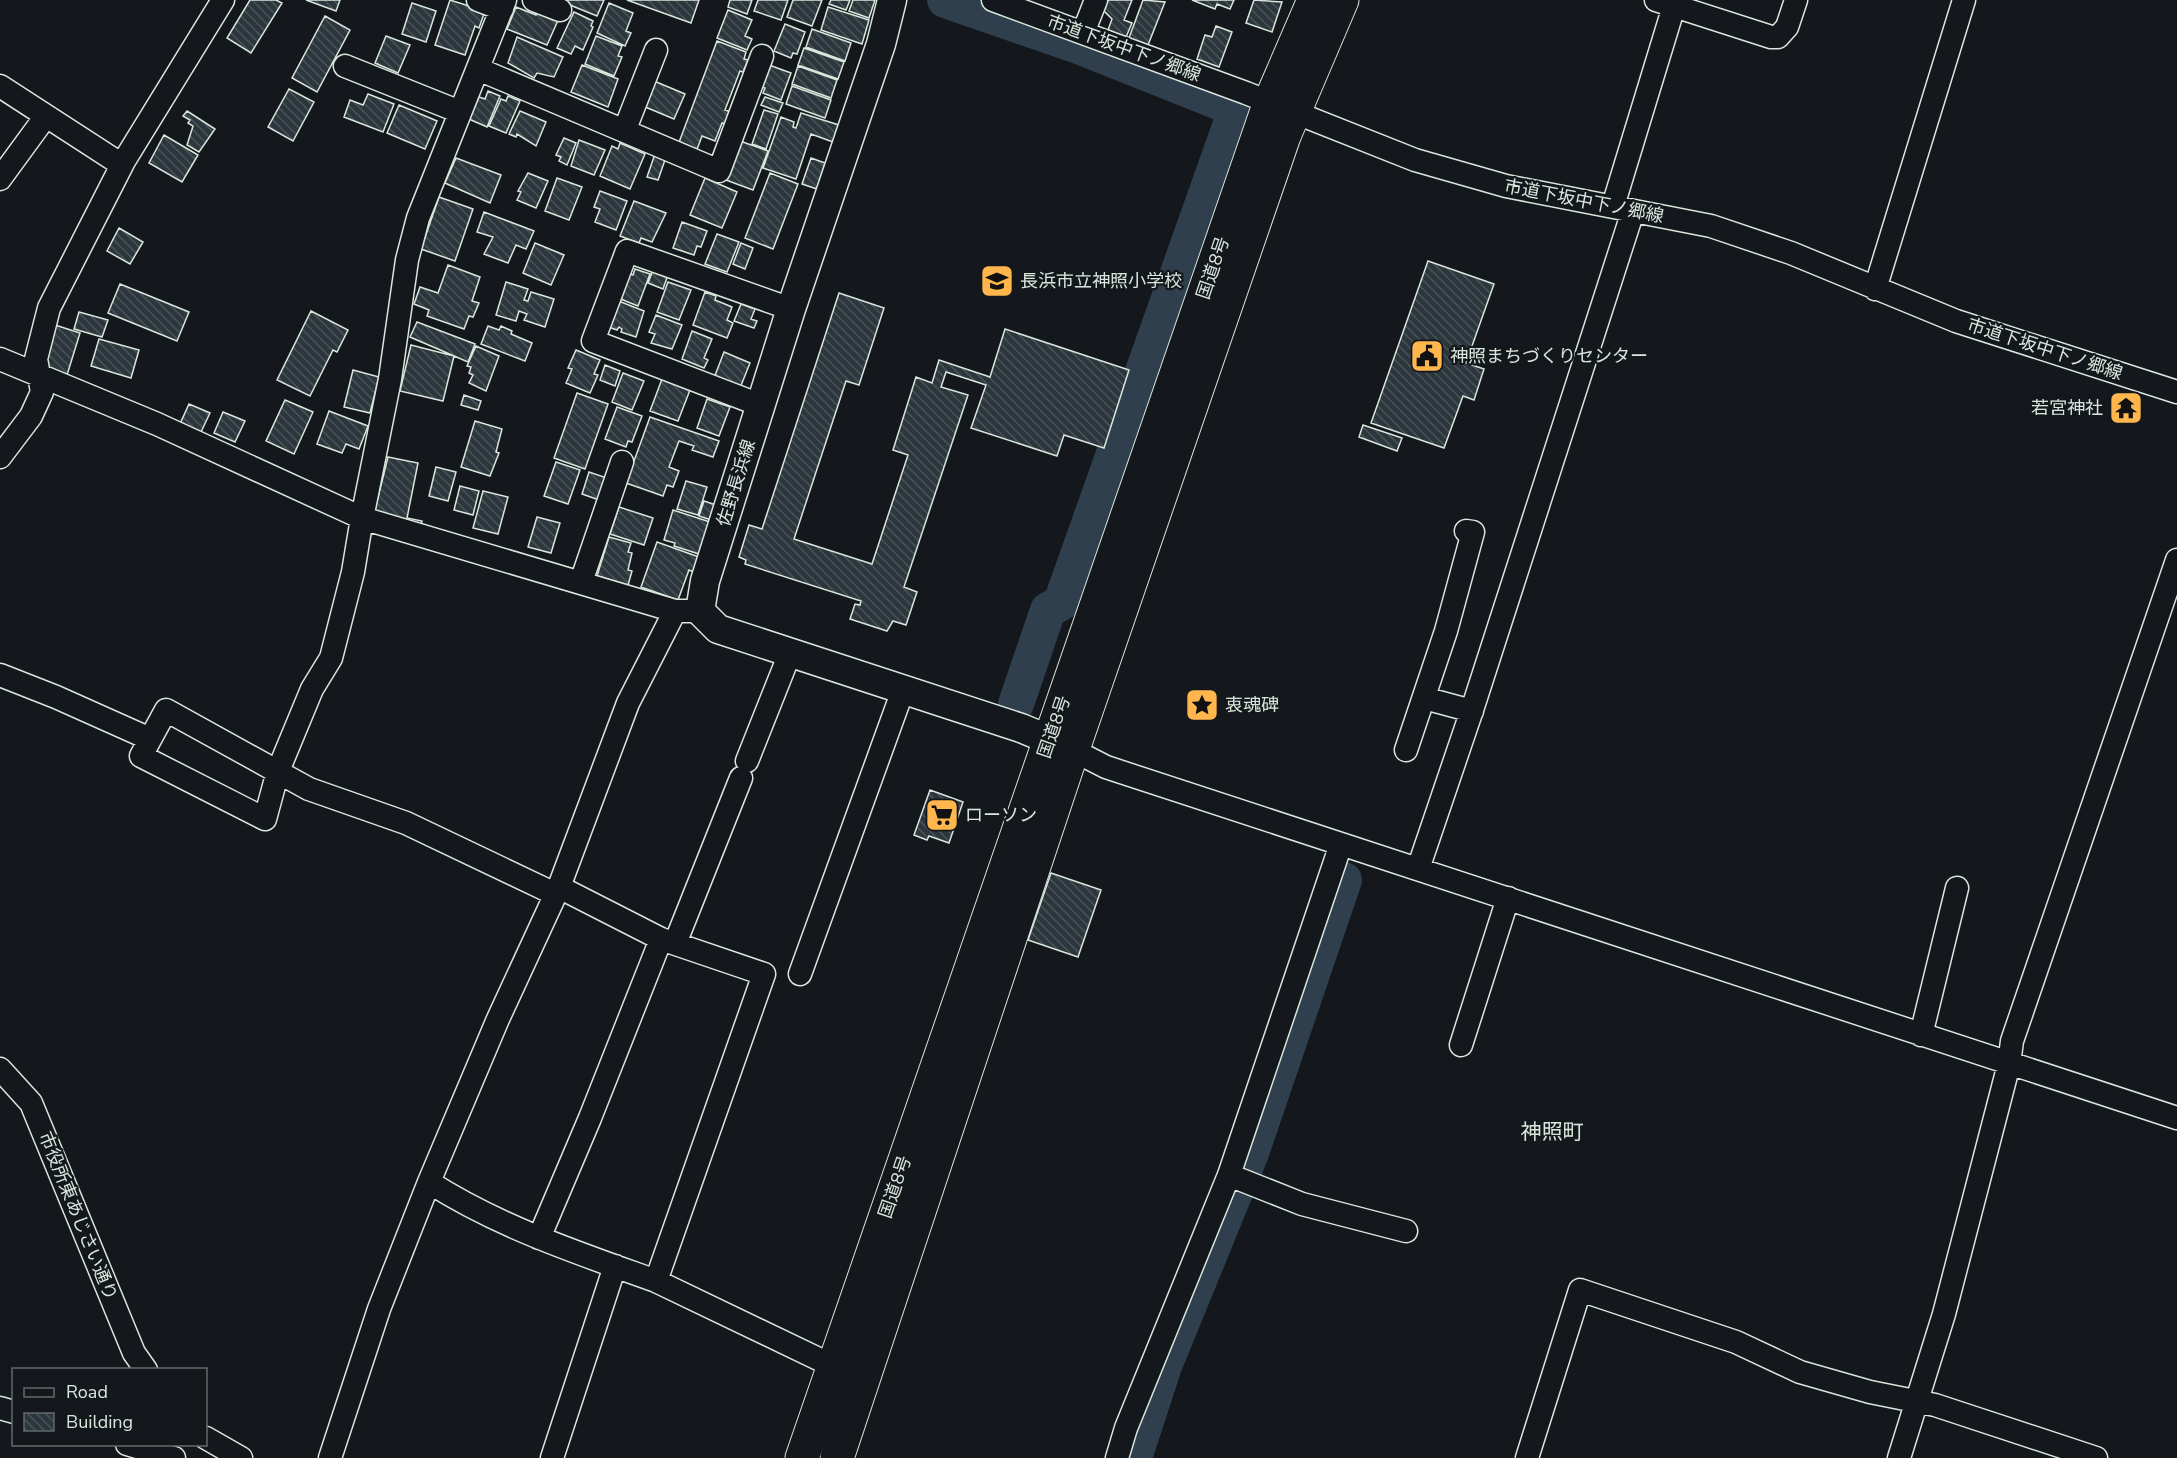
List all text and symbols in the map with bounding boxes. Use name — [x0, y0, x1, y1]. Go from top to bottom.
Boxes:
street label: 市道下坂中下ノ郷線 — [1044, 9, 1204, 87]
street label: 市道下坂中下ノ郷線 — [1502, 174, 1666, 228]
street label: 国道8号 — [1191, 233, 1235, 303]
school or university icon: 長浜市立神照小学校 — [979, 263, 1015, 299]
place label: 長浜市立神照小学校 — [1020, 269, 1182, 293]
street label: 市道下坂中下ノ郷線 — [1964, 313, 2126, 385]
public building icon: 神照まちづくりセンター — [1409, 338, 1445, 374]
place label: 神照まちづくりセンター — [1450, 344, 1648, 368]
temple icon: 若宮神社 — [2108, 390, 2144, 426]
place label: 若宮神社 — [2031, 396, 2103, 420]
street label: 佐野長浜線 — [711, 436, 761, 530]
place icon: 衷魂碑 — [1184, 687, 1220, 723]
street label: 国道8号 — [1032, 692, 1076, 762]
place label: 衷魂碑 — [1225, 693, 1279, 717]
supermarket icon: ローソン — [924, 797, 960, 833]
place label: ローソン — [965, 803, 1037, 827]
district label: 神照町 — [1521, 1118, 1584, 1146]
street label: 市役所東あじさい通り — [33, 1128, 123, 1304]
street label: 国道8号 — [873, 1152, 917, 1222]
legend — [12, 1368, 207, 1446]
text: Road — [66, 1380, 108, 1404]
text: Building — [66, 1410, 133, 1434]

